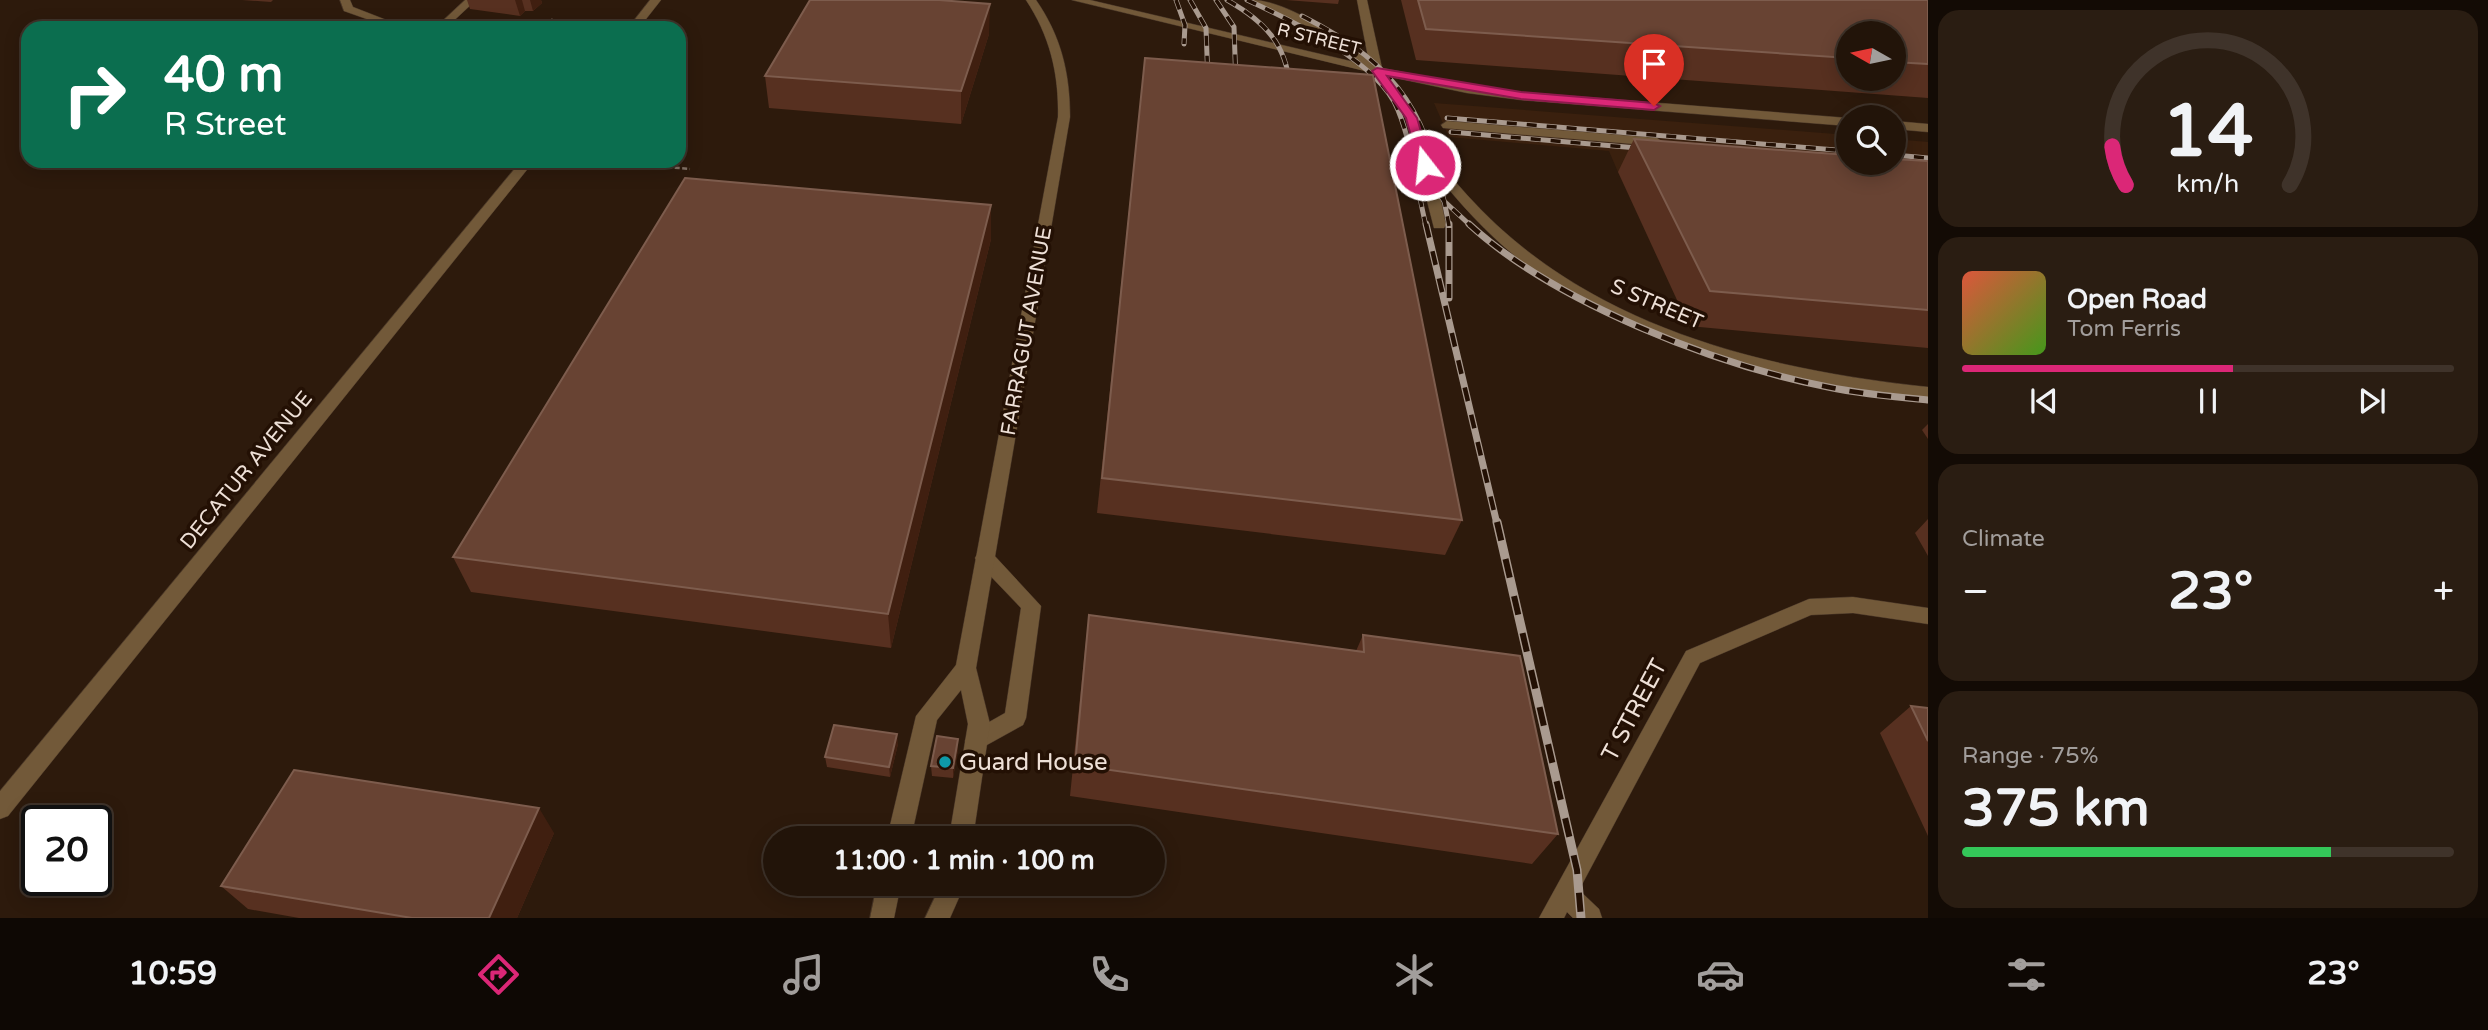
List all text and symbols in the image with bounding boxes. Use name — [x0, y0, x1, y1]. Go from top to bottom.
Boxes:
street label: R STREET — [1275, 18, 1363, 60]
north arrow — [1836, 21, 1906, 91]
map controls — [1836, 21, 1906, 175]
pin — [1624, 34, 1684, 106]
icon: arrive — [1635, 45, 1673, 83]
text: 40 m — [164, 46, 283, 105]
icon: right — [49, 49, 140, 140]
text: 14 — [2162, 88, 2254, 176]
button: search — [1836, 105, 1906, 175]
text: R Street — [164, 106, 287, 144]
position arrow — [1388, 128, 1462, 202]
text: km/h — [2177, 168, 2239, 198]
street label: FARRAGUT AVENUE — [996, 225, 1057, 437]
street label: S STREET — [1607, 274, 1707, 335]
text: Open Road — [2067, 284, 2207, 315]
text: Tom Ferris — [2067, 315, 2181, 343]
icon: previous — [2025, 382, 2063, 420]
icon: pause — [2189, 382, 2227, 420]
icon: next — [2353, 382, 2391, 420]
street label: DECATUR AVENUE — [175, 386, 318, 554]
text: Climate — [1962, 525, 2045, 553]
text: 23° — [2168, 560, 2253, 623]
text: − — [1962, 569, 1989, 615]
text: + — [2433, 569, 2454, 615]
street label: T STREET — [1595, 654, 1674, 766]
text: Range · 75% — [1962, 742, 2098, 770]
place label: Guard House — [959, 748, 1108, 777]
marker: Guard House — [937, 754, 953, 770]
text: 375 km — [1962, 777, 2150, 840]
speed limit sign: 20 — [21, 805, 112, 896]
text: 11:00 · 1 min · 100 m — [833, 845, 1095, 876]
icon: directions — [474, 950, 523, 999]
icon: music — [779, 950, 828, 999]
icon: phone — [1085, 950, 1134, 999]
icon: climate — [1390, 950, 1439, 999]
icon: car — [1696, 950, 1745, 999]
icon: filters — [2002, 950, 2051, 999]
text: 10:59 — [128, 955, 217, 993]
text: 23° — [2307, 955, 2360, 993]

